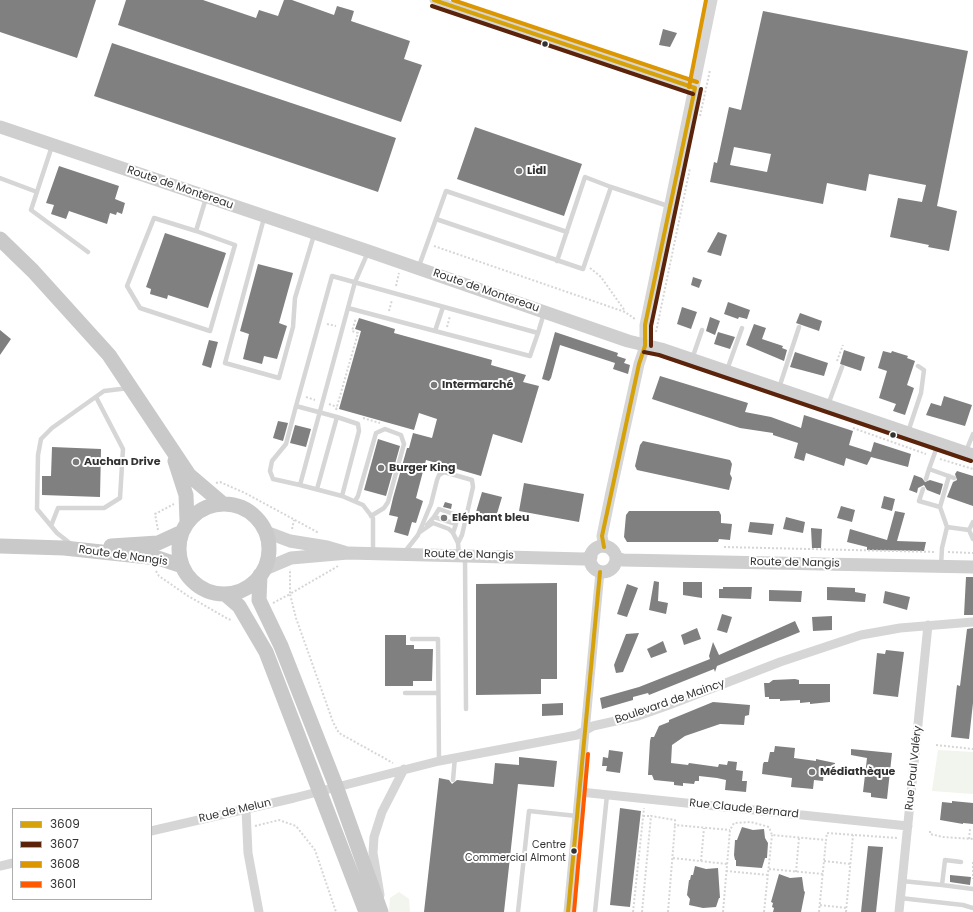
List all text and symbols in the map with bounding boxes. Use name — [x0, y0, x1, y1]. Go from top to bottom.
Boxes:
unlabelled marker — [540, 39, 550, 49]
street label: Route de Montereau — [125, 164, 235, 212]
place label: Lidl — [527, 164, 546, 178]
marker: Lidl — [514, 166, 524, 176]
street label: Route de Montereau — [431, 267, 541, 315]
place label: Intermarché — [442, 378, 513, 392]
marker: Intermarché — [429, 380, 439, 390]
unlabelled marker — [888, 430, 898, 440]
place label: Auchan Drive — [84, 455, 160, 469]
marker: Auchan Drive — [71, 457, 81, 467]
place label: Burger King — [389, 461, 455, 475]
marker: Burger King — [376, 463, 386, 473]
place label: Eléphant bleu — [452, 511, 529, 525]
marker: Eléphant bleu — [439, 513, 449, 523]
street label: Route de Nangis — [78, 543, 168, 569]
street label: Route de Nangis — [424, 548, 514, 562]
street label: Route de Nangis — [750, 556, 840, 570]
street label: Boulevard de Maincy — [613, 677, 727, 727]
street label: Rue Paul Valéry — [903, 725, 925, 811]
place label: Médiathèque — [820, 765, 895, 779]
marker: Médiathèque — [807, 767, 817, 777]
street label: Rue de Melun — [198, 796, 272, 826]
street label: Rue Claude Bernard — [689, 797, 799, 821]
legend — [12, 808, 152, 900]
text: 3609 — [50, 815, 80, 832]
text: 3607 — [50, 835, 79, 852]
place label: Centre Commercial Almont — [465, 839, 566, 862]
marker: Centre Commercial Almont — [569, 846, 579, 856]
text: 3608 — [50, 855, 80, 872]
text: 3601 — [50, 875, 76, 892]

